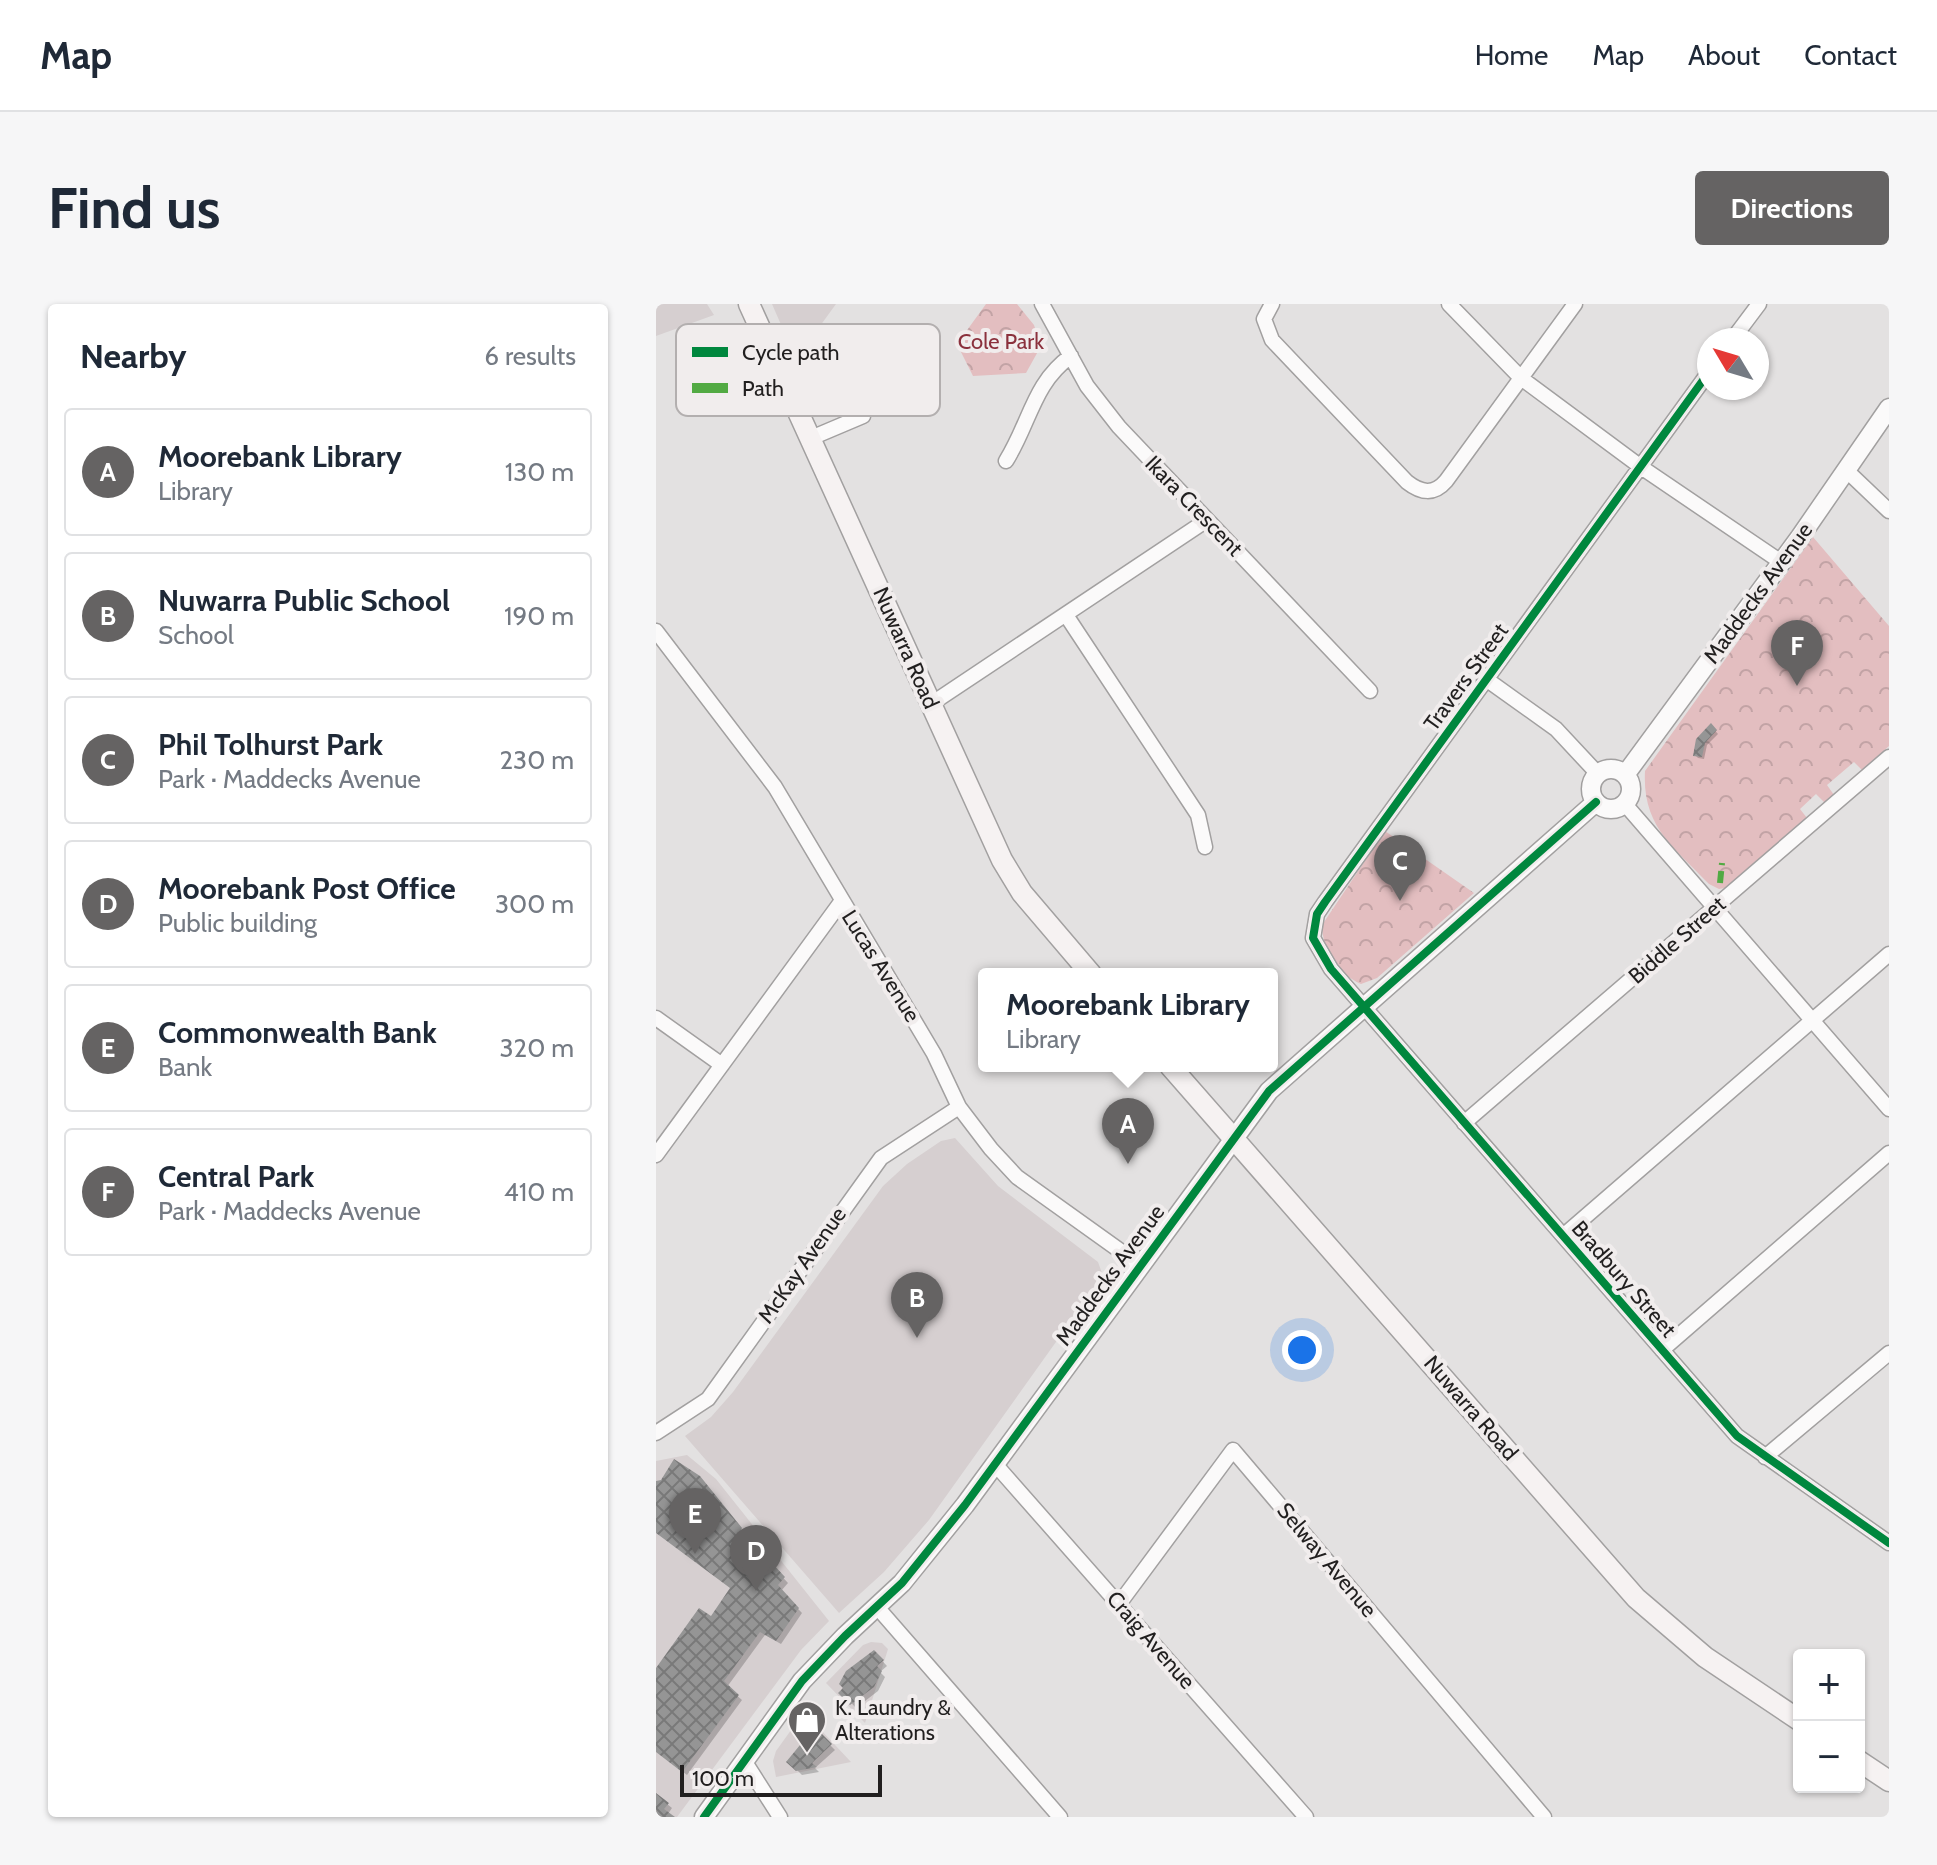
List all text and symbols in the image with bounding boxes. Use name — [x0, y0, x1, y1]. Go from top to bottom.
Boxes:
text: Map — [40, 32, 112, 79]
text: Home — [1475, 38, 1548, 72]
text: Map — [1592, 38, 1644, 72]
text: About — [1688, 38, 1760, 72]
text: Contact — [1804, 38, 1897, 72]
button: Directions — [1695, 171, 1889, 245]
text: Find us — [48, 174, 221, 242]
legend — [676, 324, 940, 416]
park label: Cole Park — [958, 328, 1044, 355]
north arrow — [1697, 328, 1769, 400]
text: Nearby — [80, 335, 187, 377]
text: Cycle path — [742, 339, 840, 366]
text: 6 results — [484, 340, 576, 372]
text: Path — [742, 375, 784, 402]
text: Moorebank Library — [158, 438, 402, 475]
street label: Ikara Crescent — [1139, 450, 1249, 562]
text: A — [100, 456, 116, 488]
text: 130 m — [505, 456, 574, 488]
text: Library — [158, 475, 233, 507]
street label: Maddecks Avenue — [1698, 517, 1818, 669]
text: Nuwarra Public School — [158, 582, 450, 619]
street label: Nuwarra Road — [867, 583, 945, 713]
text: B — [100, 600, 116, 632]
text: 190 m — [504, 600, 574, 632]
street label: Travers Street — [1418, 618, 1514, 736]
text: School — [158, 619, 234, 651]
pin: F — [1771, 620, 1823, 686]
text: Phil Tolhurst Park — [158, 726, 383, 763]
text: C — [100, 744, 116, 776]
text: 230 m — [500, 744, 574, 776]
text: Park · Maddecks Avenue — [158, 763, 421, 795]
pin: C — [1374, 835, 1426, 901]
text: Moorebank Post Office — [158, 870, 456, 907]
text: D — [99, 888, 117, 920]
text: 300 m — [495, 888, 574, 920]
street label: Biddle Street — [1623, 890, 1732, 990]
street label: Lucas Avenue — [836, 905, 926, 1027]
text: Public building — [158, 907, 317, 939]
popup — [978, 968, 1278, 1072]
text: Moorebank Library — [1006, 986, 1250, 1023]
text: Commonwealth Bank — [158, 1014, 437, 1051]
text: Library — [1006, 1023, 1081, 1055]
text: E — [101, 1032, 115, 1064]
text: 320 m — [500, 1032, 574, 1064]
text: Bank — [158, 1051, 212, 1083]
pin: A — [1102, 1098, 1154, 1164]
text: Central Park — [158, 1158, 314, 1195]
text: F — [101, 1176, 115, 1208]
text: 410 m — [504, 1176, 574, 1208]
text: Park · Maddecks Avenue — [158, 1195, 421, 1227]
street label: Maddecks Avenue — [1050, 1199, 1170, 1351]
street label: McKay Avenue — [752, 1202, 852, 1328]
street label: Bradbury Street — [1566, 1215, 1682, 1343]
pin: B — [891, 1272, 943, 1338]
your location — [1282, 1330, 1322, 1370]
street label: Nuwarra Road — [1418, 1350, 1524, 1466]
pin: E — [669, 1488, 721, 1554]
street label: Selway Avenue — [1271, 1497, 1383, 1623]
pin: D — [730, 1525, 782, 1591]
street label: Craig Avenue — [1101, 1585, 1201, 1695]
map controls — [1793, 1649, 1865, 1793]
button: + — [1793, 1649, 1865, 1721]
place label: K. Laundry & Alterations — [835, 1694, 952, 1746]
shop icon: K. Laundry & Alterations — [786, 1699, 828, 1754]
button: − — [1793, 1721, 1865, 1793]
scale bar — [680, 1761, 882, 1797]
text: 100 m — [692, 1765, 754, 1792]

